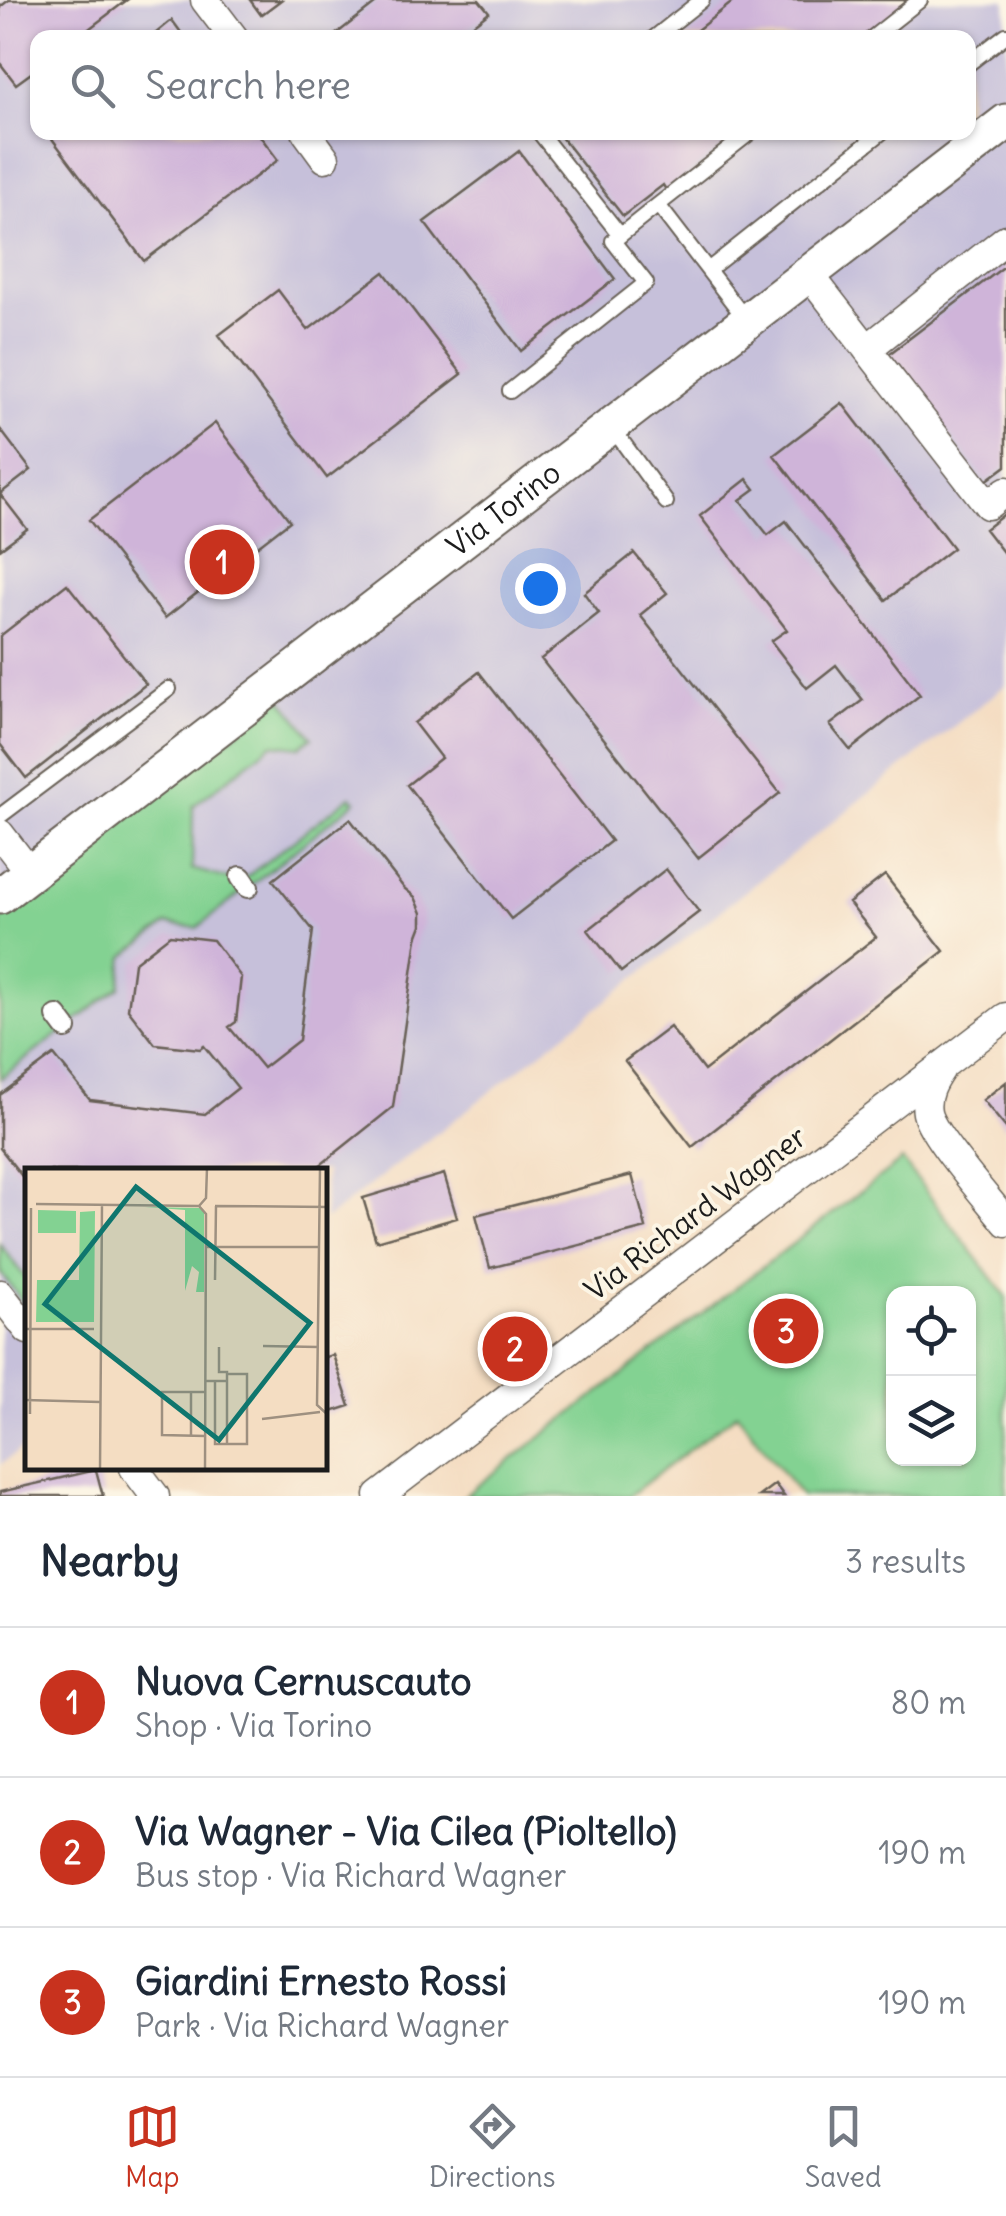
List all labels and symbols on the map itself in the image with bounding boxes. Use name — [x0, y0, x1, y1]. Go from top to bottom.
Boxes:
street label: Via Torino — [439, 453, 568, 565]
pin: 1 — [190, 524, 254, 600]
your location — [515, 563, 566, 614]
street label: Via Richard Wagner — [577, 1117, 813, 1309]
inset map — [25, 1168, 328, 1471]
pin: 3 — [754, 1294, 818, 1368]
pin: 2 — [482, 1312, 548, 1386]

